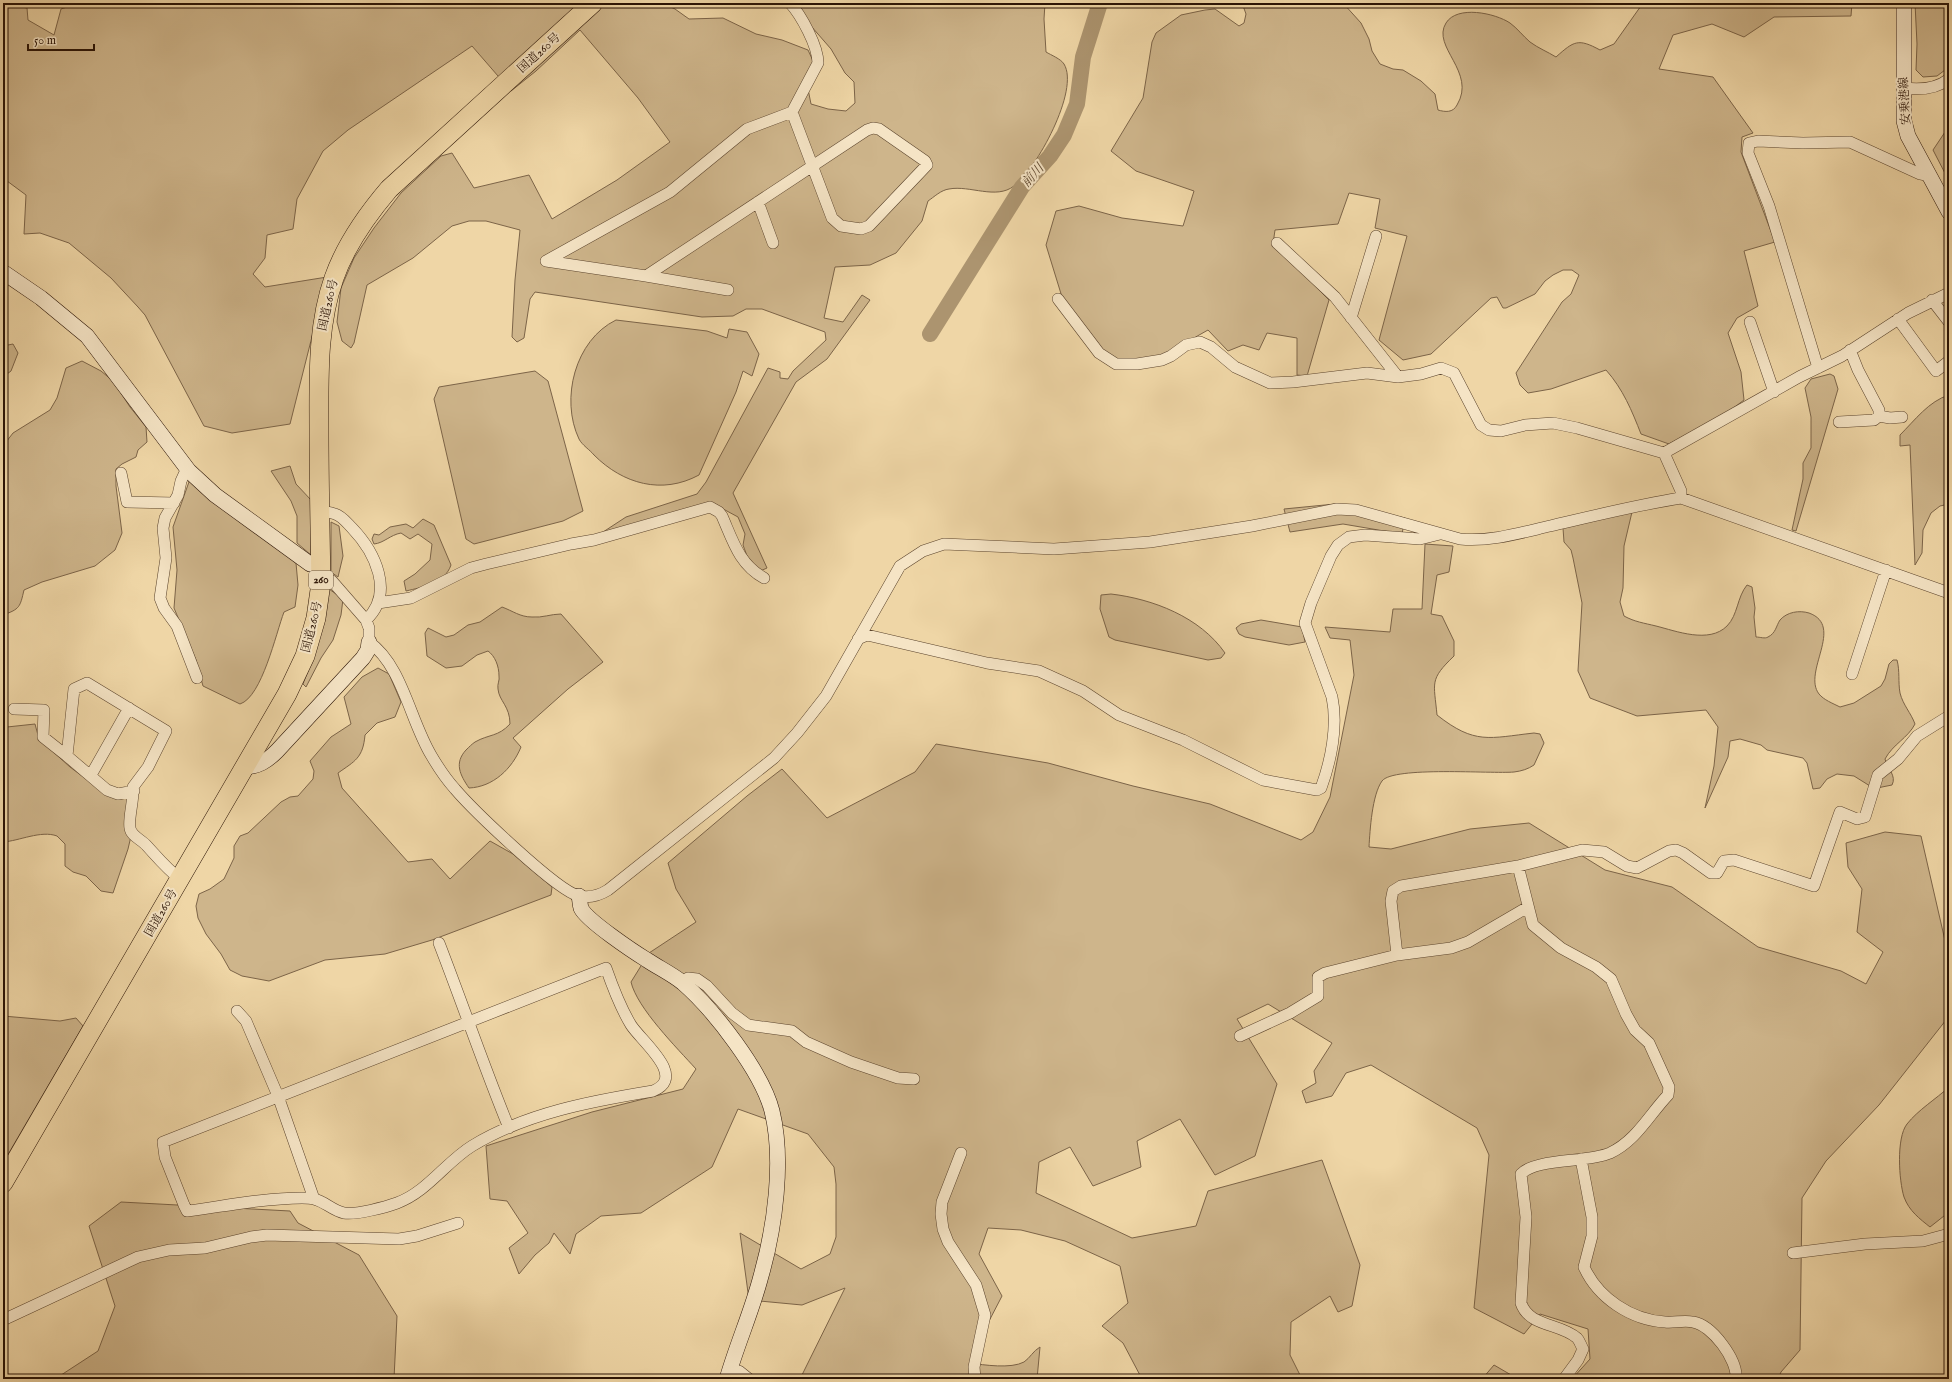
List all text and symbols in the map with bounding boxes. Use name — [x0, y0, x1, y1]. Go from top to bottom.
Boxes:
scale bar — [28, 26, 94, 52]
street label: 国道260号 — [514, 30, 564, 76]
text: 50 m — [34, 33, 56, 48]
street label: 安乗港線 — [1896, 77, 1914, 125]
water label: 前川 — [1018, 159, 1049, 191]
street label: 国道260号 — [315, 278, 341, 332]
road number: 260 — [309, 571, 333, 589]
street label: 国道260号 — [298, 600, 326, 654]
street label: 国道260号 — [141, 886, 181, 940]

